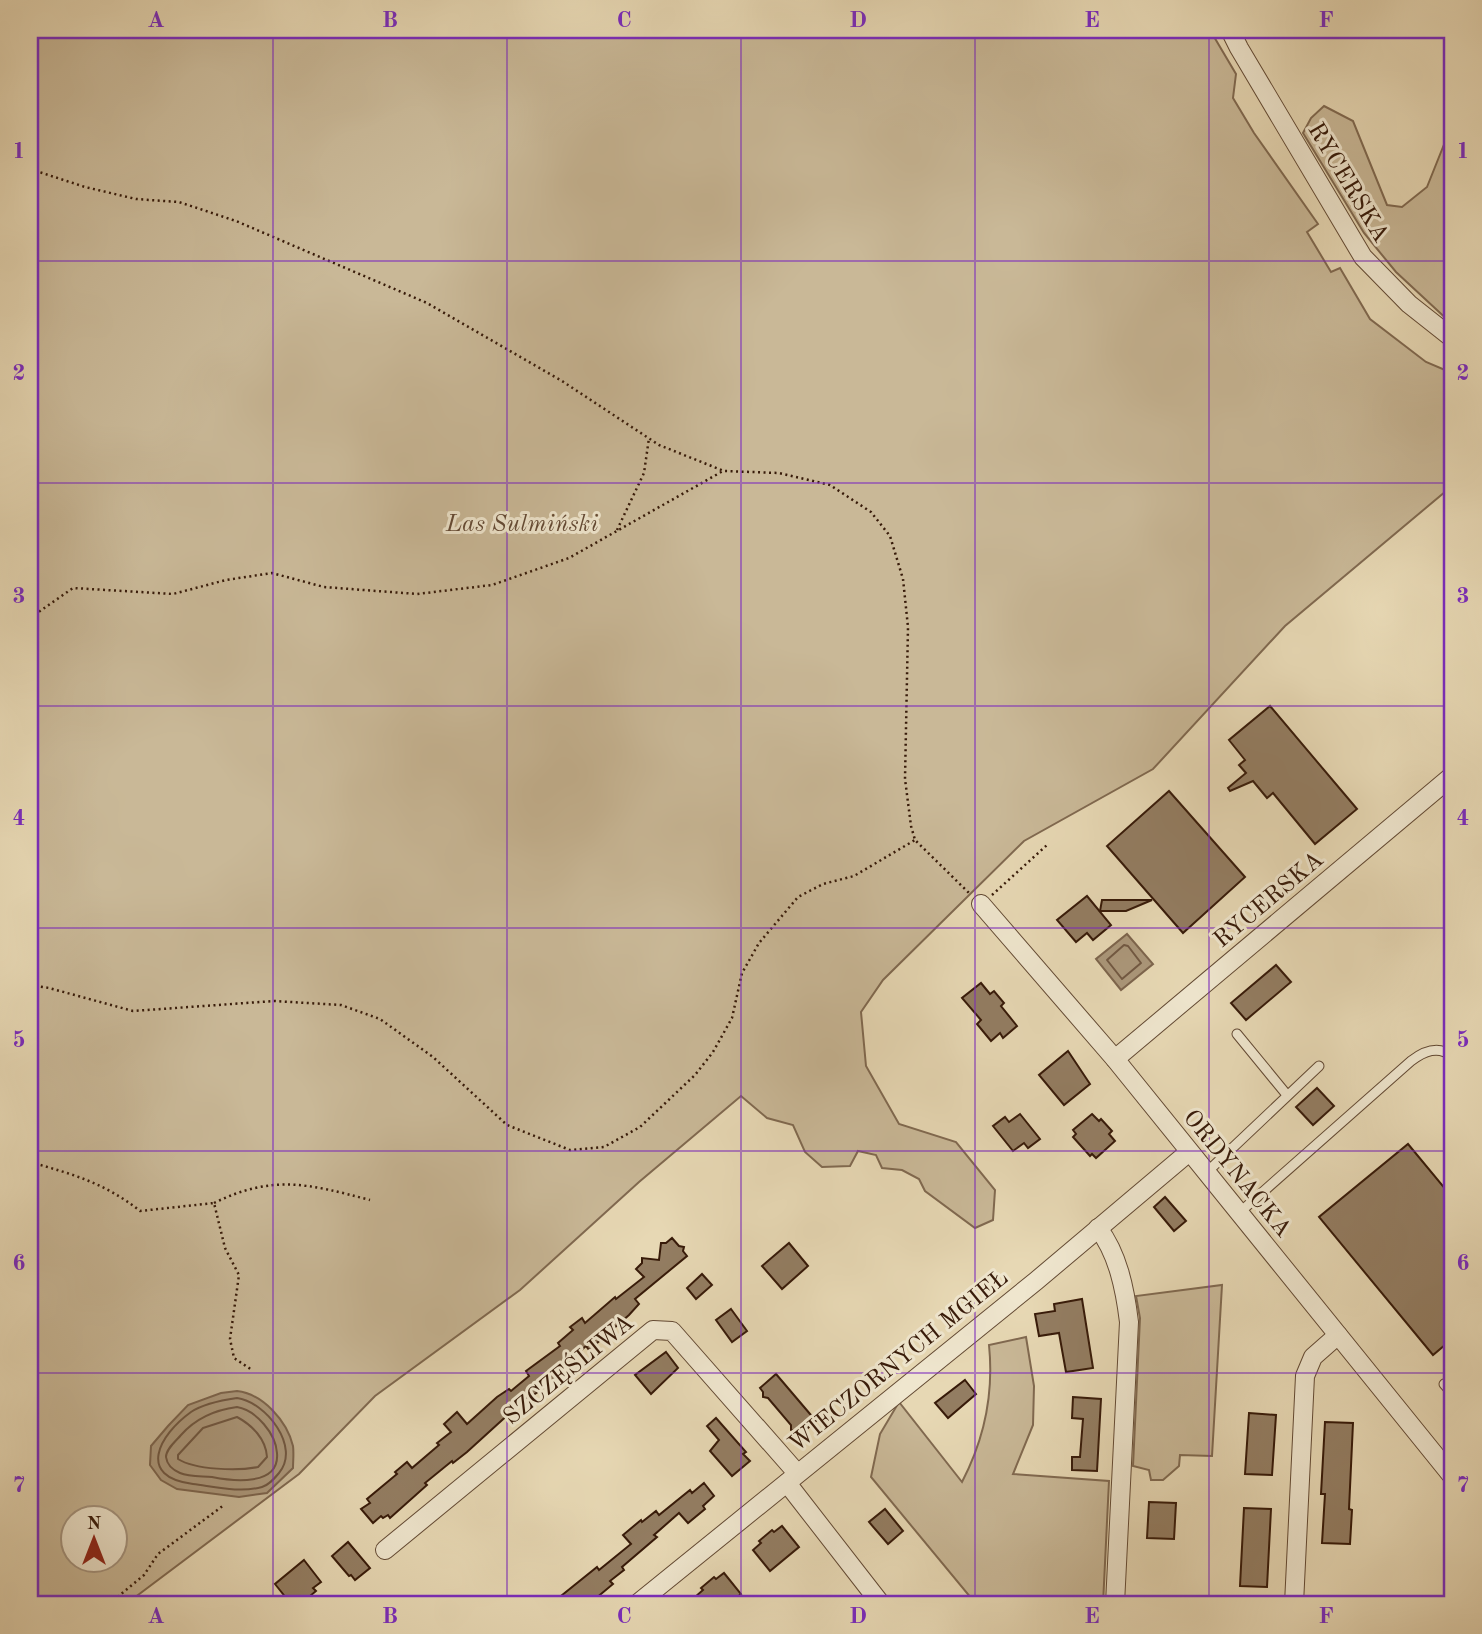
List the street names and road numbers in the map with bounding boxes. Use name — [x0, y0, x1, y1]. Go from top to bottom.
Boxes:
street label: RYCERSKA — [1302, 119, 1392, 247]
street label: RYCERSKA — [1210, 848, 1329, 953]
street label: ORDYNACKA — [1178, 1106, 1295, 1243]
street label: WIECZORNYCH MGIEŁ — [785, 1266, 1014, 1457]
street label: SZCZĘŚLIWA — [496, 1307, 639, 1430]

